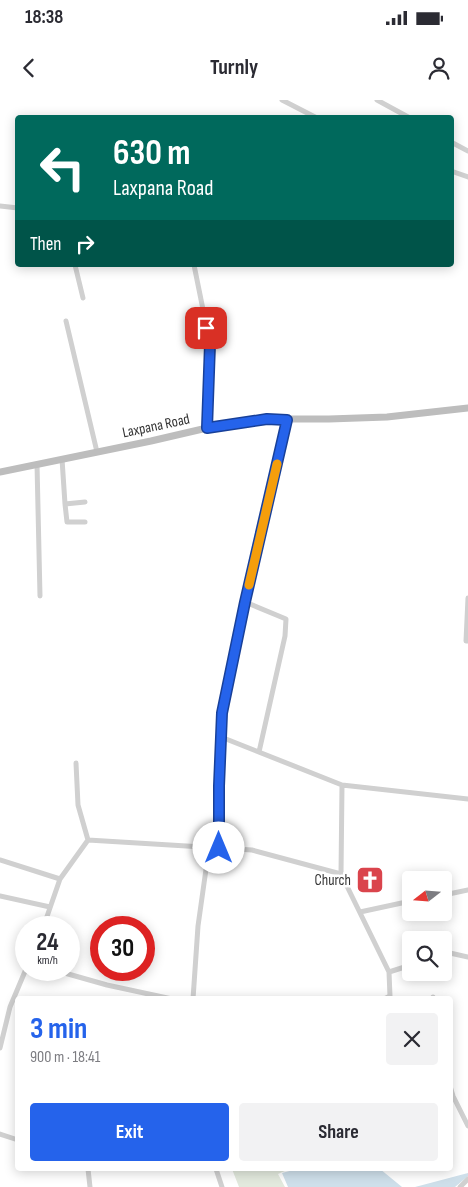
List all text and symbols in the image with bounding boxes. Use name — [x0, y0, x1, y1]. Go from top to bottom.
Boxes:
text: 18:38 — [25, 6, 63, 29]
icon: back — [15, 54, 43, 82]
text: Turnly — [210, 54, 258, 81]
icon: person — [425, 54, 453, 82]
text: 630 m — [113, 132, 191, 175]
icon: left — [30, 135, 95, 200]
text: Laxpana Road — [113, 175, 213, 202]
icon: right — [71, 230, 99, 258]
text: Then — [30, 233, 61, 256]
pin — [185, 307, 227, 349]
icon: arrive — [192, 314, 220, 342]
street label: Laxpana Road — [121, 410, 191, 442]
position arrow — [192, 821, 244, 873]
church icon: Church — [355, 865, 385, 895]
place label: Church — [315, 871, 351, 890]
north arrow — [402, 871, 452, 921]
map controls — [402, 871, 452, 981]
speed limit sign: 30 — [90, 916, 155, 981]
text: 24 — [36, 927, 59, 958]
button: search — [402, 931, 452, 981]
text: km/h — [37, 953, 58, 968]
text: 3 min — [30, 1011, 87, 1047]
button: close — [386, 1013, 438, 1065]
text: 900 m · 18:41 — [30, 1048, 100, 1067]
button: Exit — [30, 1103, 229, 1161]
button: Share — [239, 1103, 438, 1161]

